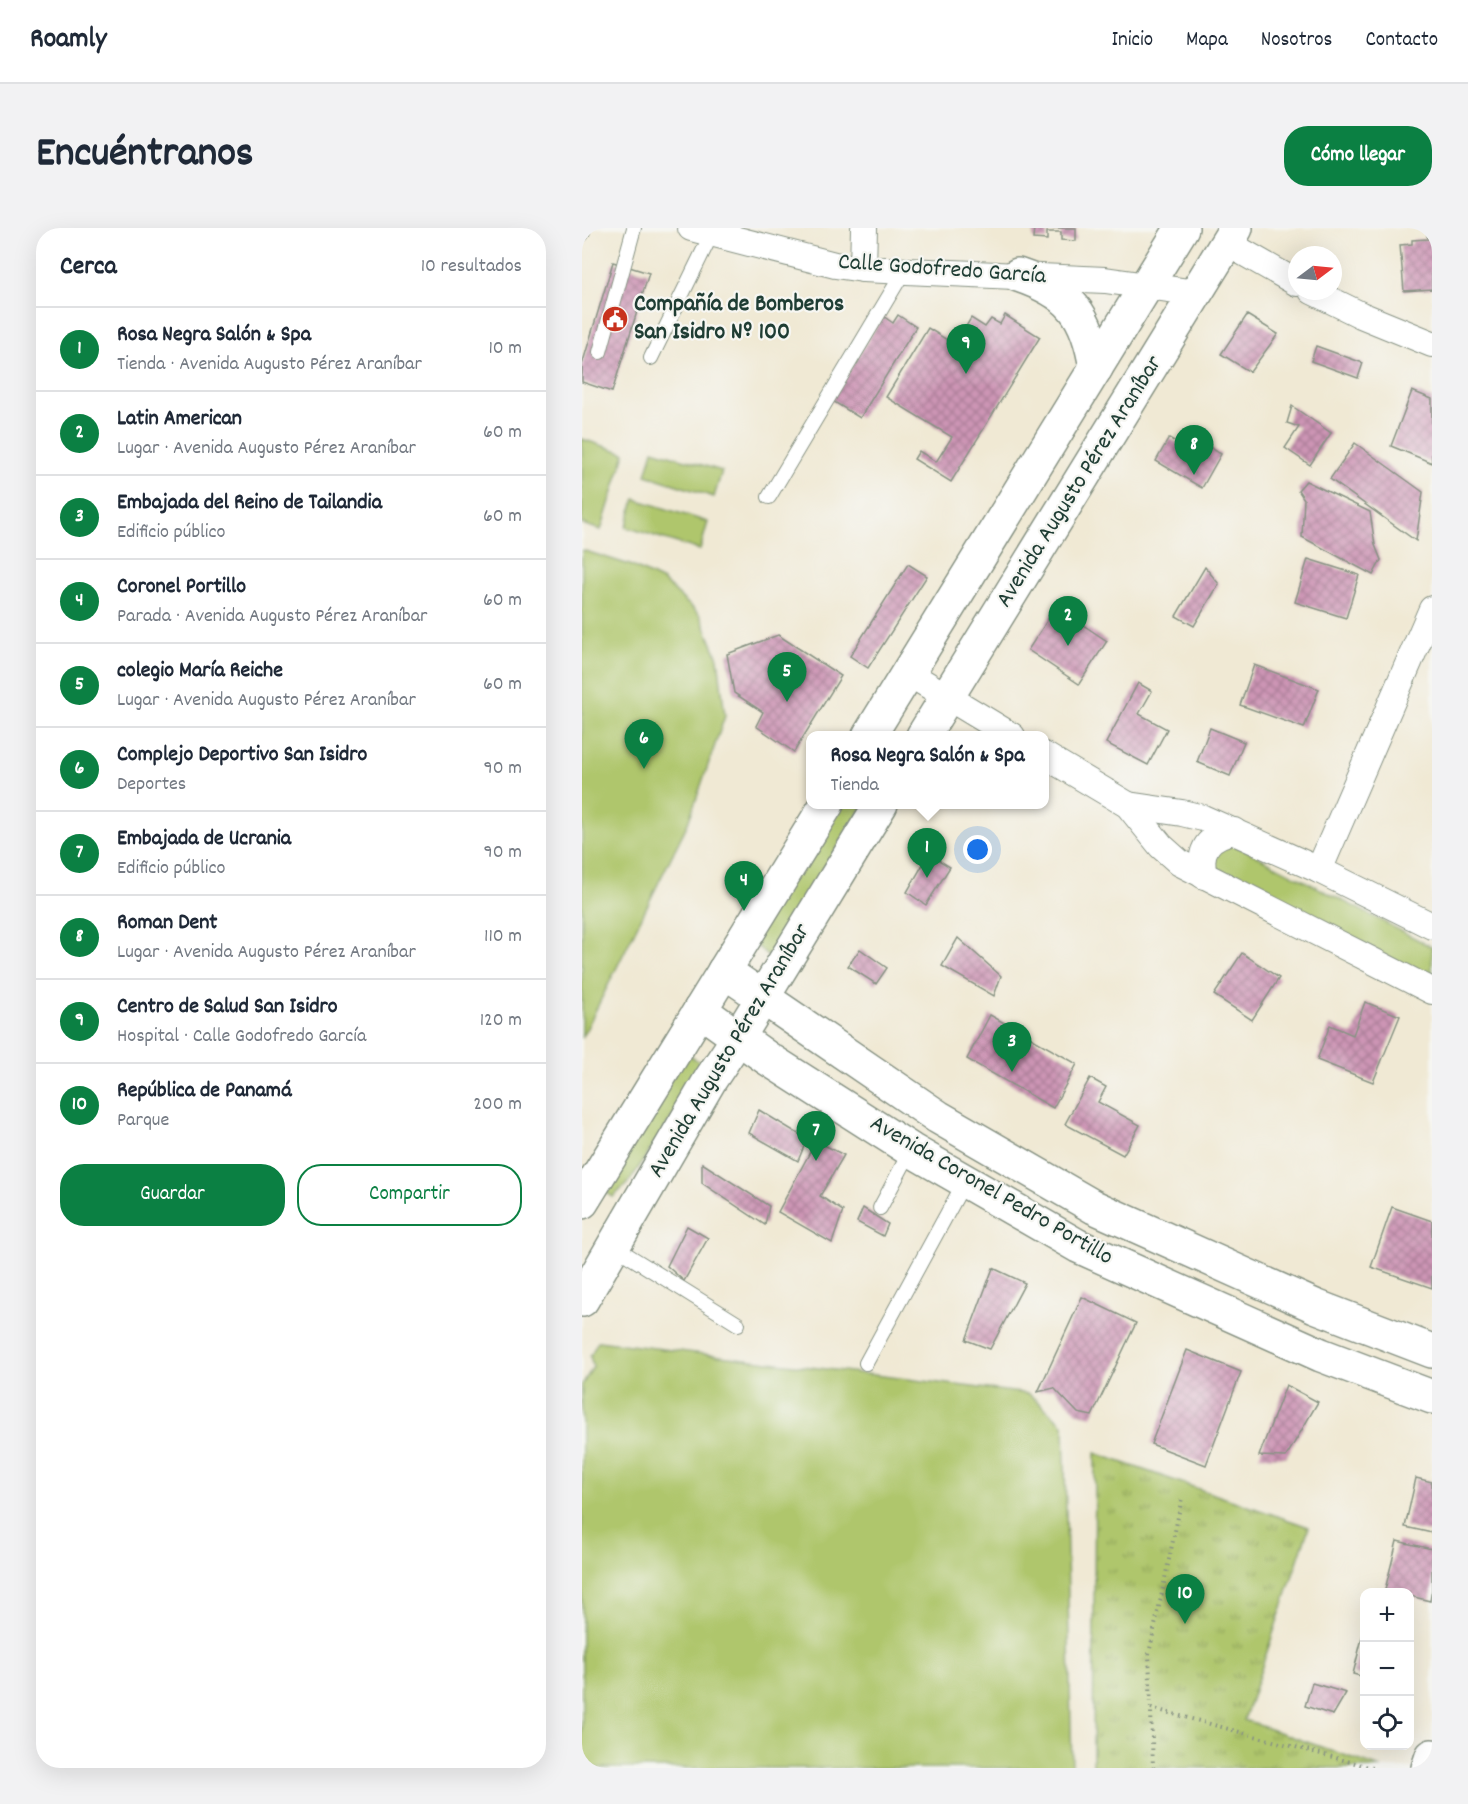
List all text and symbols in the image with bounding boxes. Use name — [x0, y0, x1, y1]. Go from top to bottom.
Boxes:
text: Roamly — [30, 21, 106, 61]
text: Inicio — [1111, 26, 1153, 56]
text: Mapa — [1186, 26, 1228, 56]
text: Nosotros — [1261, 26, 1332, 56]
text: Contacto — [1365, 26, 1438, 56]
text: Encuéntranos — [36, 126, 254, 186]
button: Cómo llegar — [1284, 126, 1432, 186]
street label: Calle Godofredo García — [837, 246, 1048, 294]
north arrow — [1288, 246, 1342, 300]
text: Cerca — [60, 249, 117, 286]
text: 10 resultados — [421, 253, 522, 281]
place label: Compañía de Bomberos San Isidro Nº 100 — [634, 288, 844, 350]
public building icon: Compañía de Bomberos San Isidro Nº 100 — [600, 304, 630, 334]
text: Rosa Negra Salón & Spa — [117, 320, 311, 351]
pin: 9 — [946, 324, 986, 374]
text: 1 — [77, 335, 82, 363]
text: 10 m — [488, 335, 522, 363]
street label: Avenida Augusto Pérez Araníbar — [988, 349, 1172, 615]
text: Tienda · Avenida Augusto Pérez Araníbar — [117, 351, 422, 379]
text: Latin American — [117, 404, 242, 435]
text: 2 — [75, 419, 84, 447]
text: 60 m — [483, 419, 522, 447]
pin: 8 — [1174, 426, 1214, 475]
text: Lugar · Avenida Augusto Pérez Araníbar — [117, 435, 416, 463]
text: Embajada del Reino de Tailandia — [117, 488, 382, 519]
text: 3 — [75, 503, 84, 531]
text: 60 m — [483, 503, 522, 531]
text: Edificio público — [117, 519, 225, 547]
text: Coronel Portillo — [117, 572, 246, 603]
text: 4 — [75, 587, 84, 615]
text: 60 m — [483, 587, 522, 615]
pin: 2 — [1048, 596, 1088, 646]
text: Parada · Avenida Augusto Pérez Araníbar — [117, 603, 427, 631]
pin: 5 — [768, 652, 806, 702]
text: colegio María Reiche — [117, 656, 283, 687]
text: 5 — [75, 671, 84, 699]
text: 60 m — [483, 671, 522, 699]
text: Lugar · Avenida Augusto Pérez Araníbar — [117, 687, 416, 715]
pin: 6 — [624, 720, 664, 769]
popup — [806, 731, 1049, 809]
text: Complejo Deportivo San Isidro — [117, 740, 367, 771]
text: Rosa Negra Salón & Spa — [831, 741, 1024, 772]
text: 6 — [75, 755, 84, 783]
text: 90 m — [484, 755, 522, 783]
text: Deportes — [117, 771, 186, 799]
text: Tienda — [831, 772, 879, 800]
text: Embajada de Ucrania — [117, 824, 291, 855]
pin: 1 — [908, 828, 946, 878]
your location — [963, 835, 992, 864]
text: 7 — [76, 839, 83, 867]
text: 90 m — [484, 839, 522, 867]
text: Edificio público — [117, 855, 225, 883]
pin: 4 — [724, 862, 764, 911]
text: Roman Dent — [117, 908, 217, 939]
street label: Avenida Augusto Pérez Araníbar — [640, 917, 820, 1185]
text: 8 — [75, 923, 84, 951]
text: 110 m — [484, 923, 522, 951]
text: Lugar · Avenida Augusto Pérez Araníbar — [117, 939, 416, 967]
text: Centro de Salud San Isidro — [117, 992, 338, 1023]
text: 9 — [75, 1007, 84, 1035]
text: 120 m — [480, 1007, 522, 1035]
pin: 3 — [992, 1022, 1032, 1072]
text: Hospital · Calle Godofredo García — [117, 1023, 366, 1051]
text: República de Panamá — [117, 1076, 292, 1107]
text: 10 — [72, 1091, 87, 1119]
text: 200 m — [473, 1091, 522, 1119]
text: Parque — [117, 1107, 169, 1135]
street label: Avenida Coronel Pedro Portillo — [863, 1107, 1119, 1275]
pin: 7 — [796, 1112, 836, 1161]
button: Guardar — [60, 1164, 285, 1226]
button: Compartir — [297, 1164, 522, 1226]
pin: 10 — [1166, 1574, 1204, 1624]
map controls — [1360, 1588, 1414, 1750]
button: + — [1360, 1588, 1414, 1642]
button: − — [1360, 1642, 1414, 1696]
button: locate — [1360, 1696, 1414, 1750]

